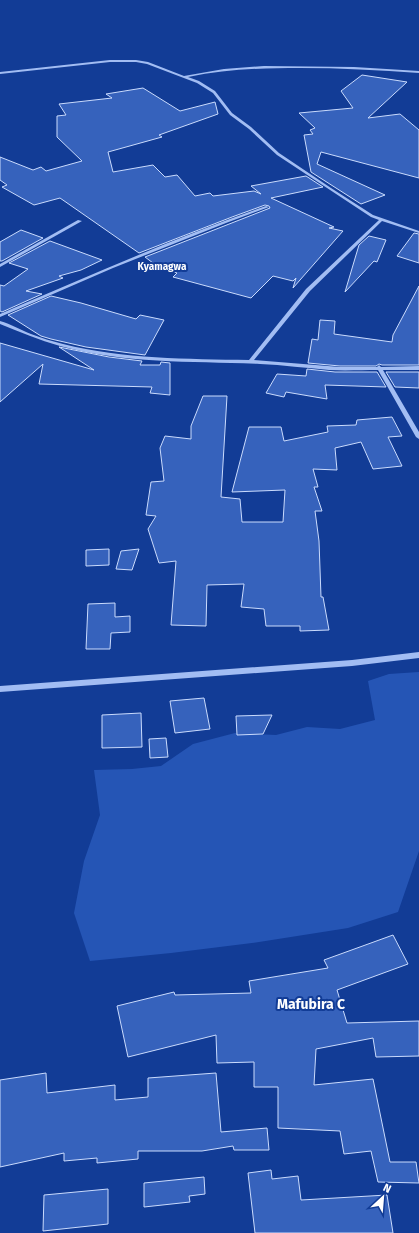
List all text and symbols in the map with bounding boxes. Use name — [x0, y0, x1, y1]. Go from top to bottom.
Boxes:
district label: Kyamagwa — [138, 261, 187, 273]
district label: Mafubira C — [277, 996, 345, 1013]
north arrow — [363, 1177, 403, 1217]
text: N — [381, 1181, 393, 1196]

